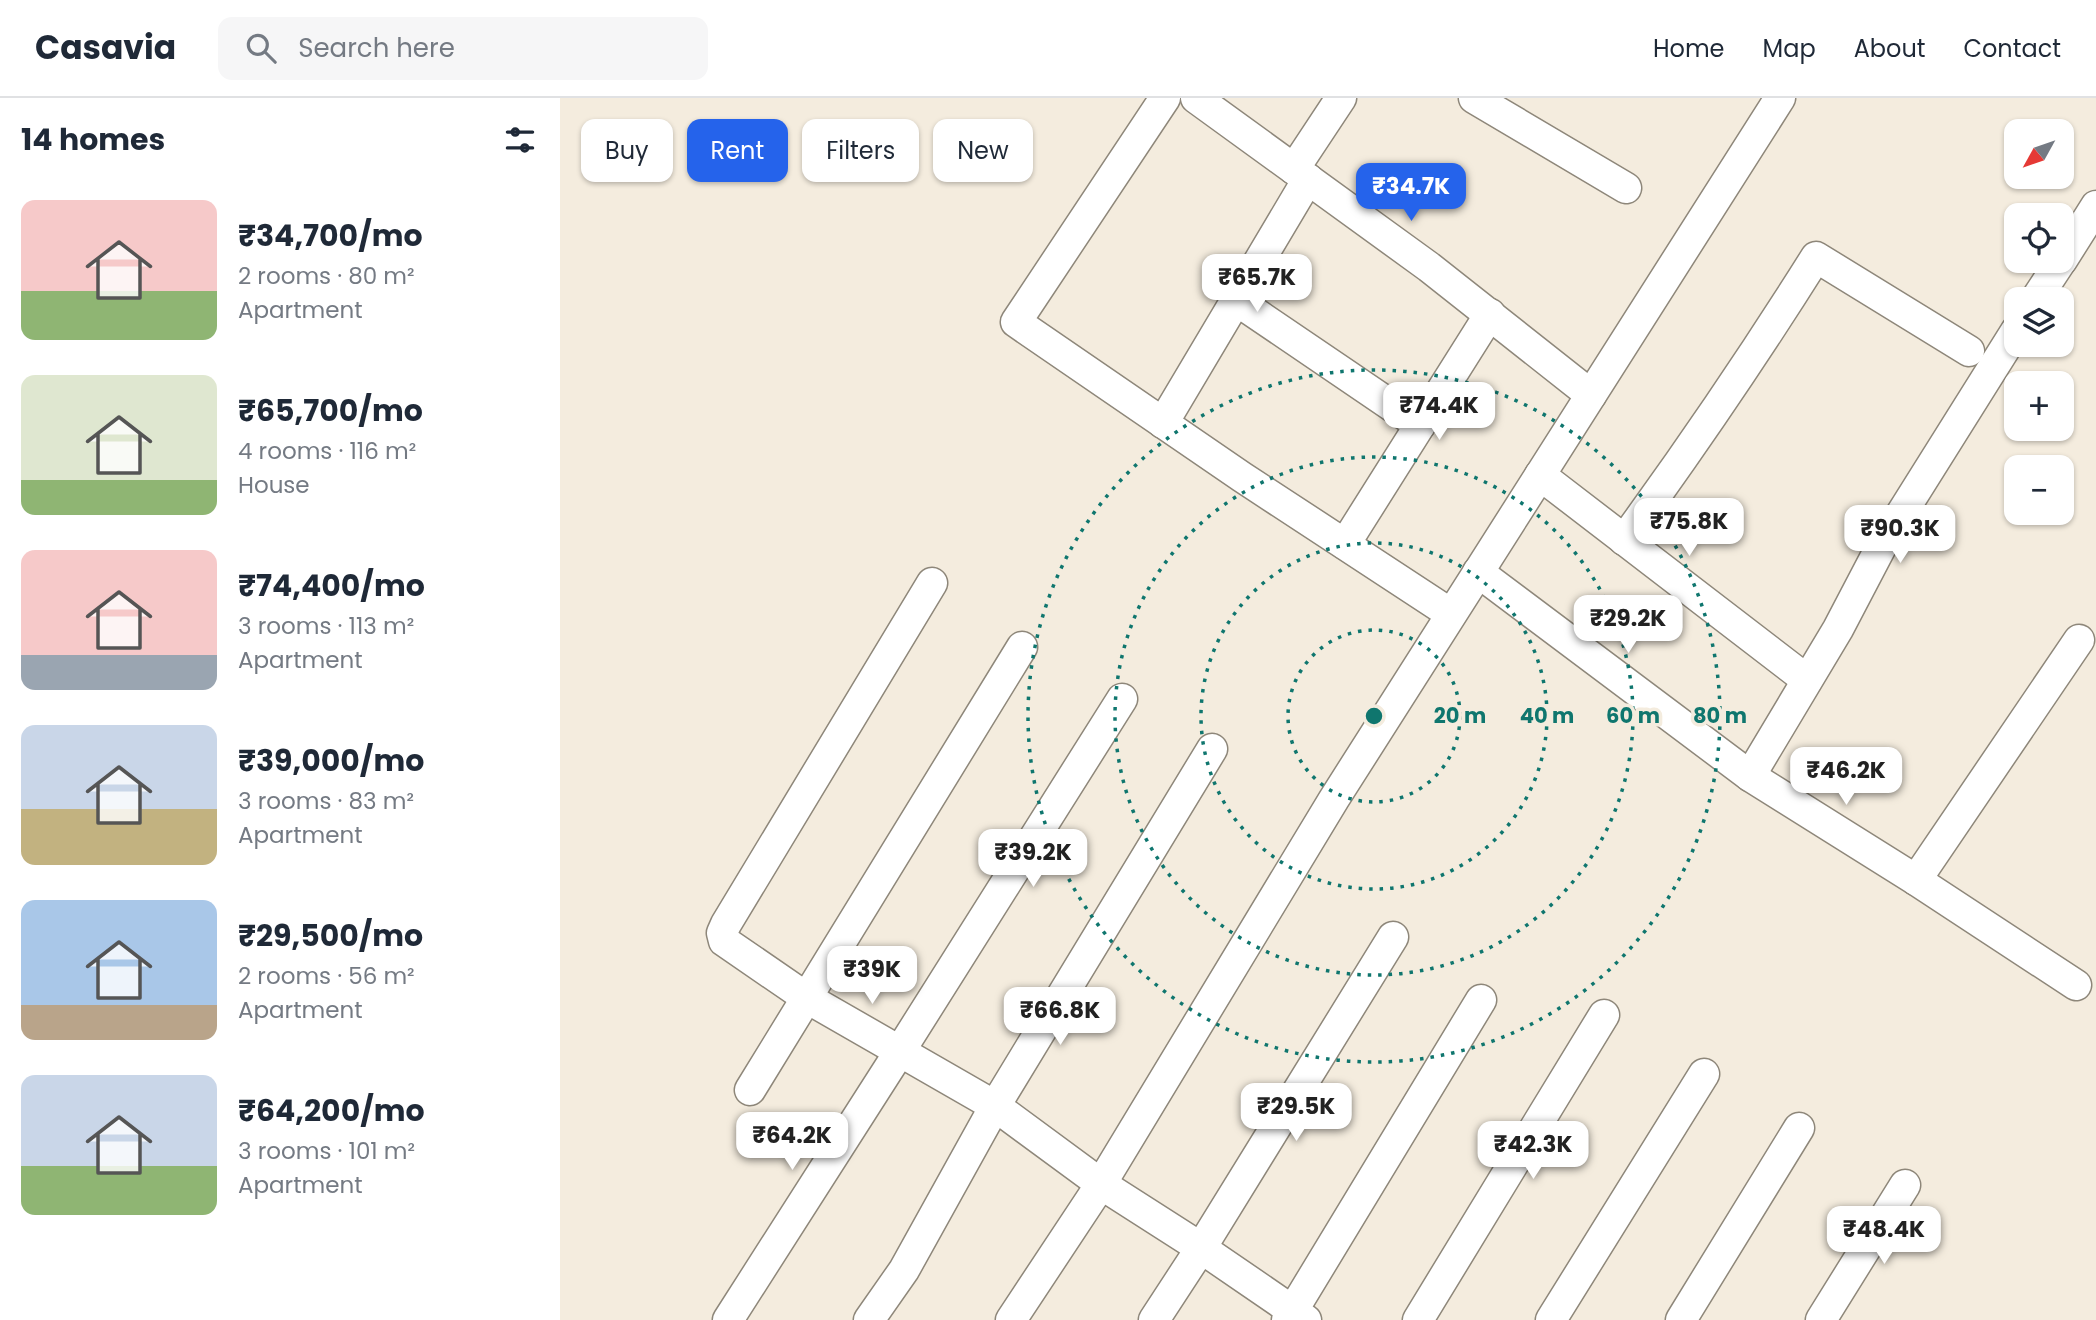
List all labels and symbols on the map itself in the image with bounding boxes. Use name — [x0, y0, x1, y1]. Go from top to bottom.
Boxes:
north arrow — [2004, 119, 2074, 189]
pin: ₹34.7K — [1354, 164, 1468, 223]
pin: ₹65.7K — [1200, 254, 1314, 314]
pin: ₹74.4K — [1382, 382, 1496, 442]
pin: ₹75.8K — [1632, 498, 1746, 558]
pin: ₹90.3K — [1843, 505, 1957, 565]
pin: ₹29.2K — [1571, 596, 1685, 655]
text: 20 m — [1434, 701, 1486, 730]
text: 40 m — [1520, 701, 1574, 730]
text: 60 m — [1606, 701, 1660, 730]
text: 80 m — [1693, 701, 1747, 730]
centre of rings — [1362, 704, 1386, 728]
pin: ₹46.2K — [1789, 748, 1903, 807]
pin: ₹39.2K — [976, 830, 1090, 889]
pin: ₹39K — [831, 946, 913, 1006]
pin: ₹66.8K — [1003, 988, 1117, 1047]
pin: ₹29.5K — [1239, 1084, 1353, 1143]
pin: ₹64.2K — [735, 1112, 849, 1172]
pin: ₹42.3K — [1476, 1122, 1590, 1181]
pin: ₹48.4K — [1827, 1206, 1941, 1266]

